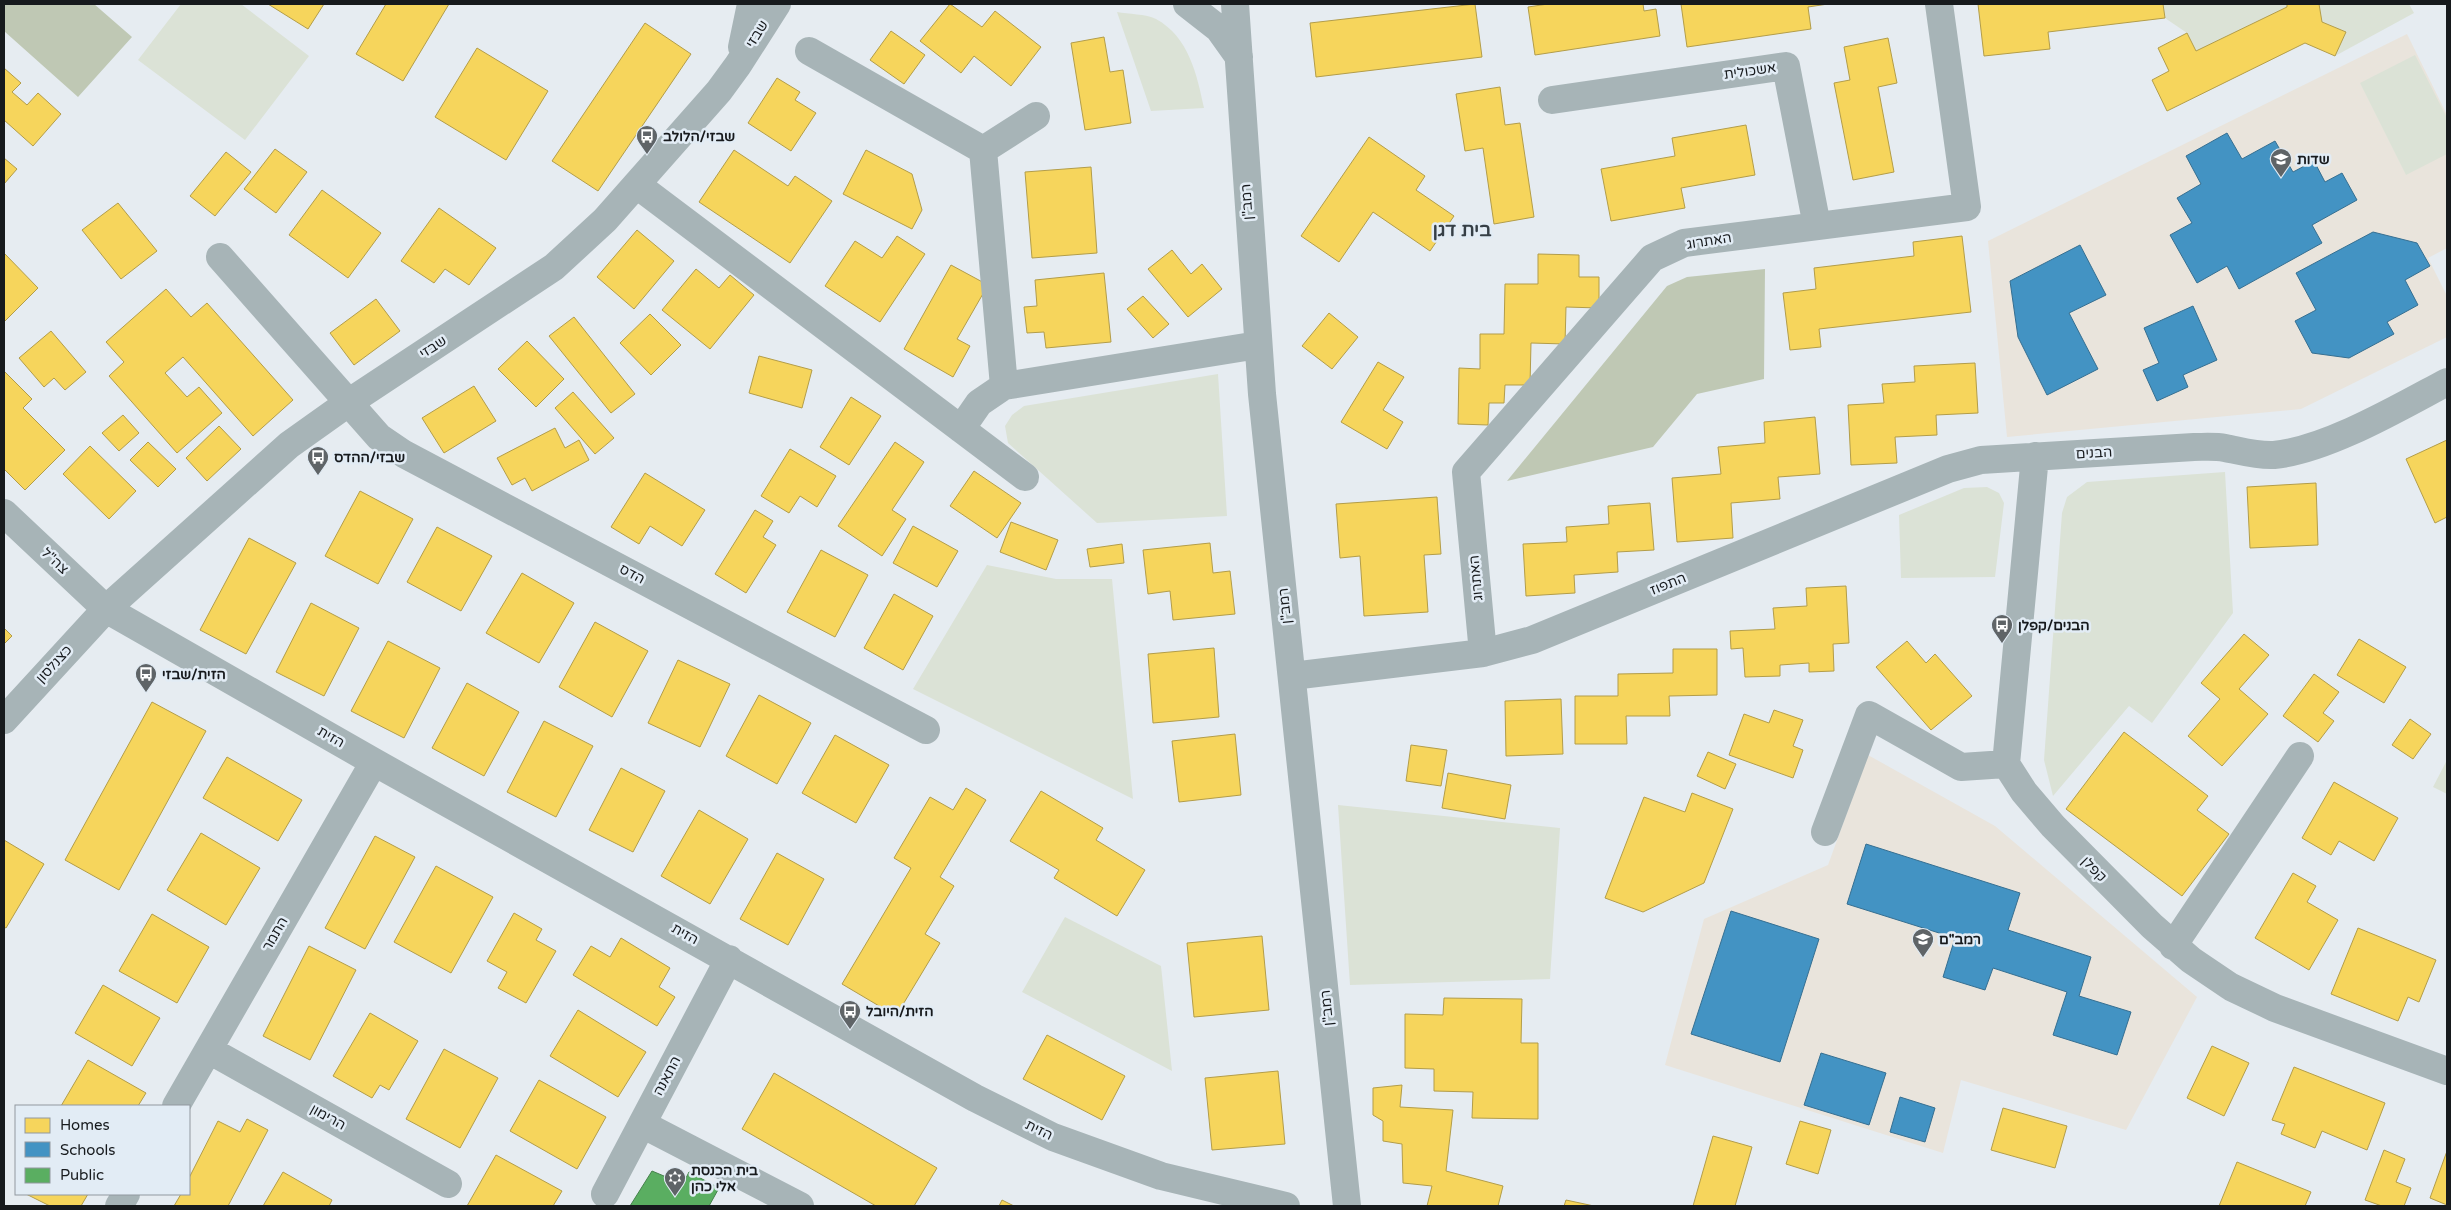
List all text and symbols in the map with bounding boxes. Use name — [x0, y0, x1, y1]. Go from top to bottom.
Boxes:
street label: שבזי — [742, 17, 772, 51]
street label: אשכולית — [1723, 59, 1777, 83]
bus stop icon: שבזי/הלולב — [635, 124, 659, 155]
place label: שבזי/הלולב — [663, 128, 735, 145]
school or university icon: שדות — [2269, 147, 2293, 178]
place label: שדות — [2297, 151, 2330, 168]
street label: רמב"ן — [1237, 183, 1257, 221]
district label: בית דגן — [1433, 219, 1492, 241]
street label: האתרוג — [1685, 229, 1733, 253]
street label: שבזי — [416, 332, 450, 362]
street label: הבנים — [2075, 444, 2113, 462]
bus stop icon: שבזי/ההדס — [306, 445, 330, 476]
place label: שבזי/ההדס — [334, 449, 405, 466]
street label: צה"ל — [38, 544, 72, 578]
street label: האתרוג — [1466, 555, 1486, 601]
street label: הדס — [616, 560, 648, 588]
street label: התפוז — [1647, 569, 1689, 599]
street label: רמב"ן — [1275, 587, 1295, 625]
bus stop icon: הבנים/קפלן — [1990, 613, 2014, 644]
place label: הבנים/קפלן — [2018, 617, 2090, 634]
street label: כצנלסון — [32, 642, 76, 686]
bus stop icon: הזית/שבזי — [134, 662, 158, 693]
place label: הזית/שבזי — [162, 666, 226, 683]
street label: הזית — [315, 723, 347, 751]
street label: קפלן — [2078, 853, 2110, 885]
street label: התמר — [258, 914, 292, 954]
street label: הזית — [669, 920, 701, 948]
school or university icon: רמב"ם — [1911, 927, 1935, 958]
place label: רמב"ם — [1939, 931, 1981, 948]
street label: רמב"ן — [1317, 989, 1337, 1027]
bus stop icon: הזית/היובל — [838, 999, 862, 1030]
place label: הזית/היובל — [866, 1003, 933, 1020]
street label: התאנה — [650, 1053, 684, 1099]
street label: הרימון — [307, 1100, 349, 1134]
legend — [15, 1105, 190, 1195]
text: Homes — [60, 1116, 110, 1134]
street label: הזית — [1023, 1116, 1055, 1144]
text: Schools — [60, 1141, 116, 1159]
place label: בית הכנסת אלי כהן — [691, 1162, 758, 1195]
text: Public — [60, 1166, 104, 1184]
synagogue icon: בית הכנסת אלי כהן — [663, 1166, 687, 1197]

